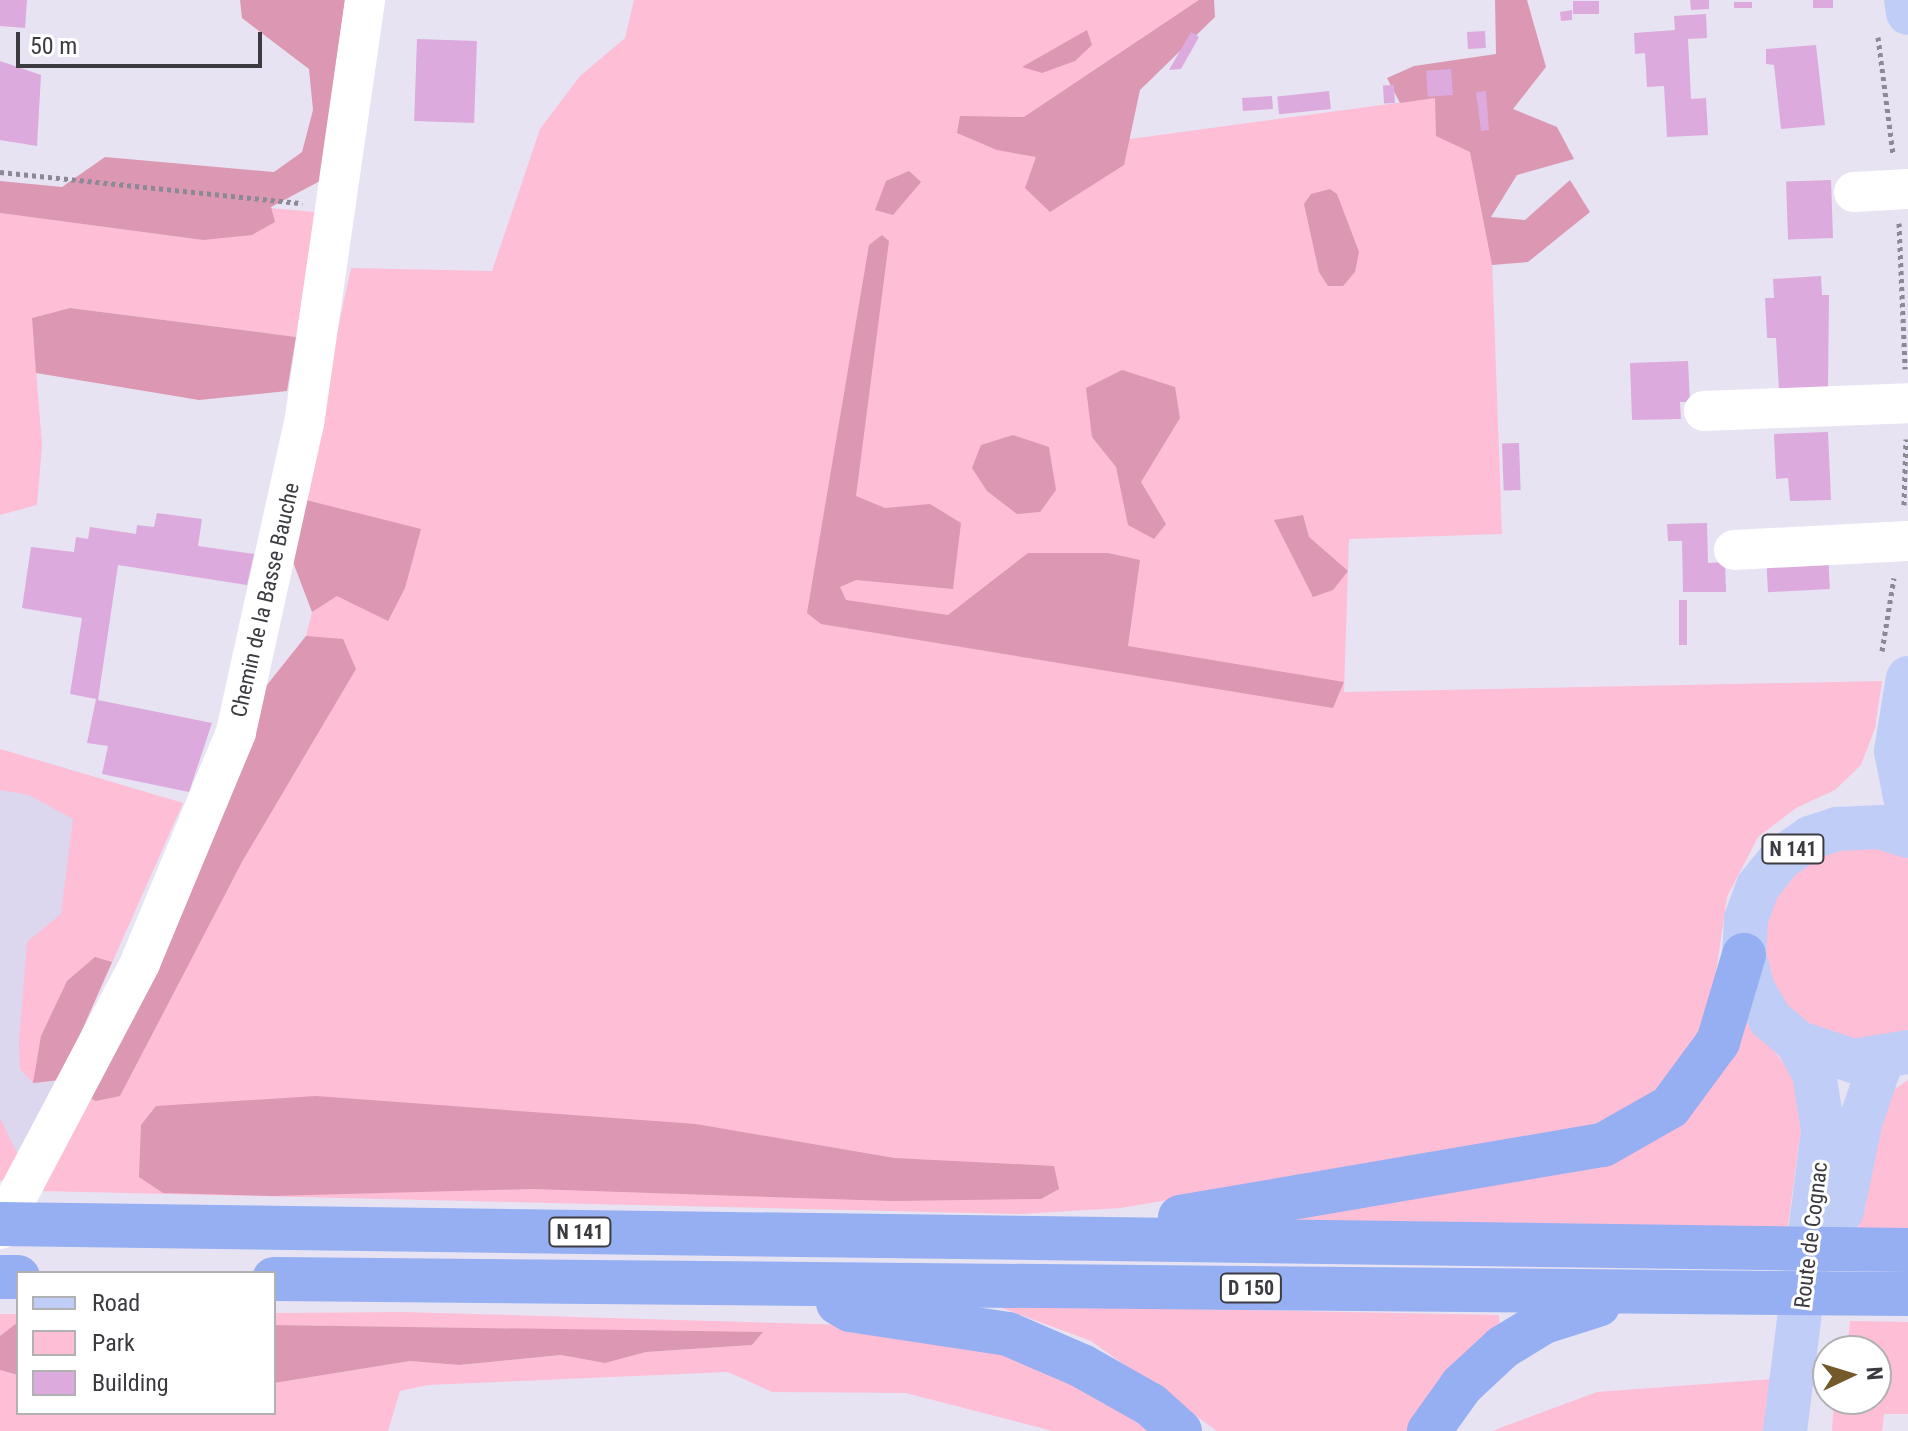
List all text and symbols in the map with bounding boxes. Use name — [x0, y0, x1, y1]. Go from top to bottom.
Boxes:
scale bar — [20, 16, 266, 66]
text: 50 m — [30, 32, 77, 60]
street label: Chemin de la Basse Bauche — [225, 480, 305, 720]
road number: N 141 — [1761, 833, 1825, 865]
street label: Route de Cognac — [1789, 1160, 1833, 1310]
road number: N 141 — [548, 1216, 612, 1248]
legend — [16, 1271, 276, 1415]
road number: D 150 — [1219, 1272, 1283, 1304]
text: Road — [92, 1289, 140, 1317]
text: Park — [92, 1329, 135, 1357]
north arrow — [1812, 1335, 1892, 1415]
text: N — [1862, 1366, 1887, 1381]
text: Building — [92, 1369, 169, 1397]

